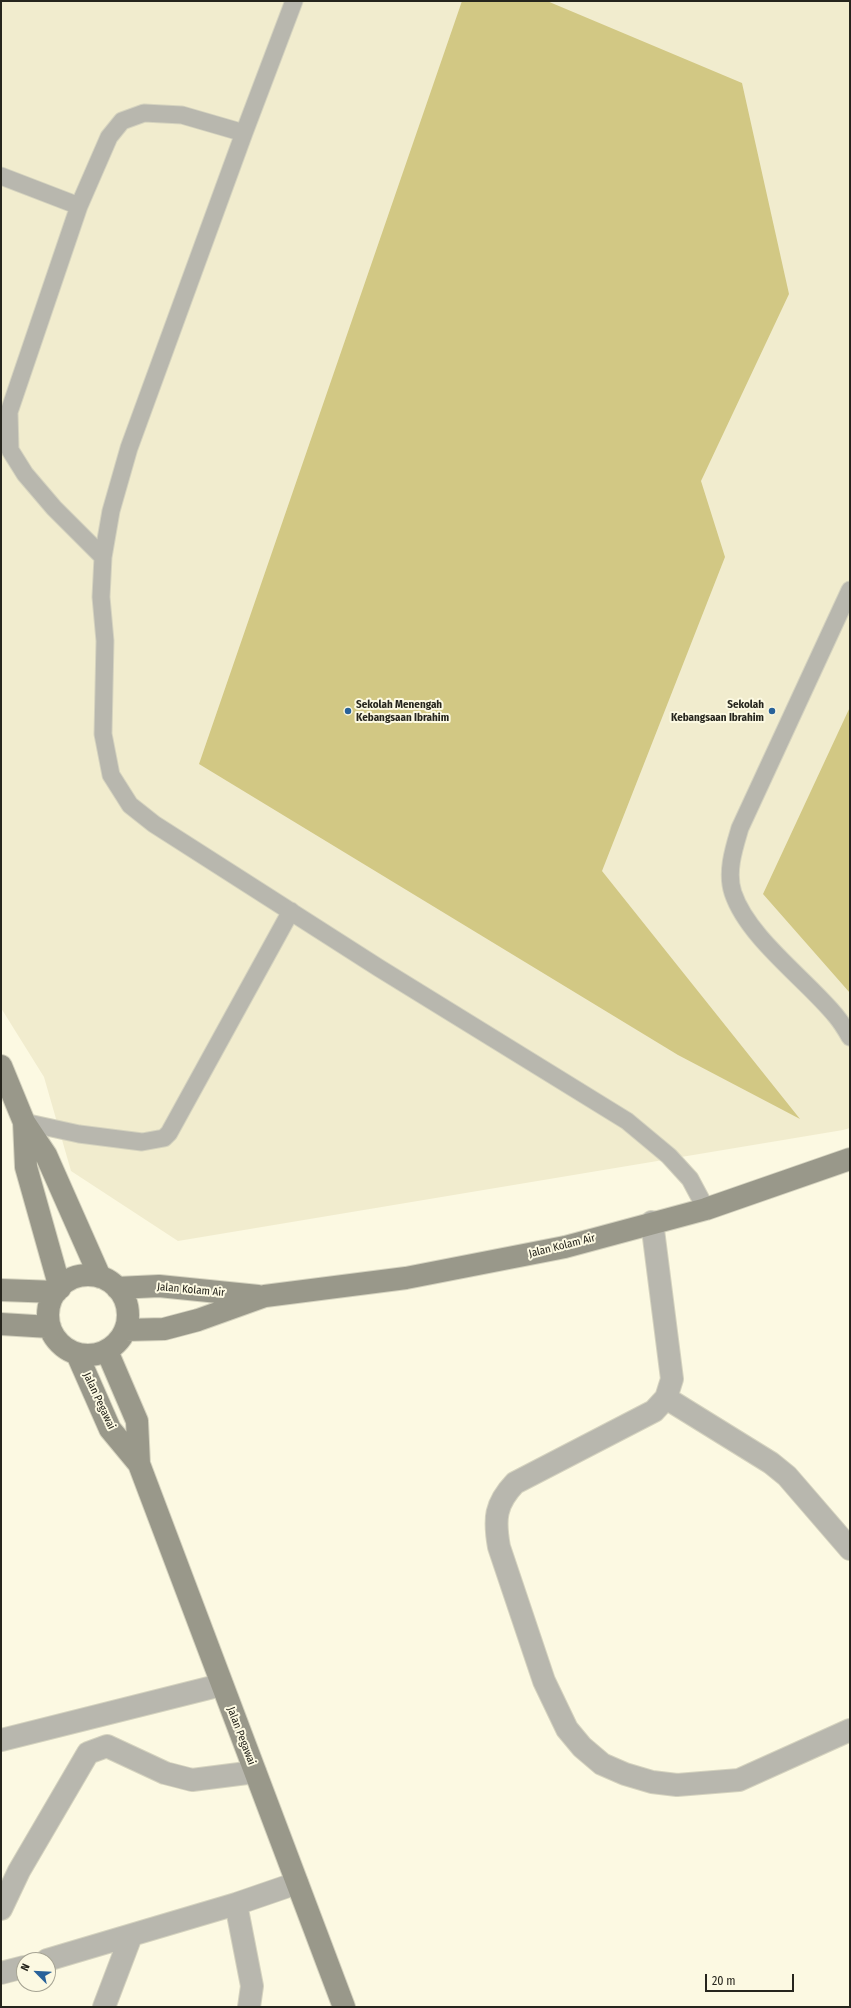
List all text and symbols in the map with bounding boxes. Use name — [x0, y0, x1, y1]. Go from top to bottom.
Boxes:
place label: Sekolah Menengah Kebangsaan Ibrahim — [356, 698, 449, 724]
place label: Sekolah Kebangsaan Ibrahim — [671, 698, 764, 724]
marker: Sekolah Menengah Kebangsaan Ibrahim — [343, 706, 353, 716]
marker: Sekolah Kebangsaan Ibrahim — [767, 706, 777, 716]
street label: Jalan Kolam Air — [527, 1231, 597, 1261]
street label: Jalan Kolam Air — [157, 1280, 225, 1300]
street label: Jalan Pegawai — [80, 1370, 118, 1432]
street label: Jalan Pegawai — [224, 1705, 258, 1767]
north arrow — [16, 1952, 56, 1992]
text: N — [18, 1962, 33, 1973]
scale bar — [707, 1966, 796, 1992]
text: 20 m — [712, 1974, 736, 1988]

